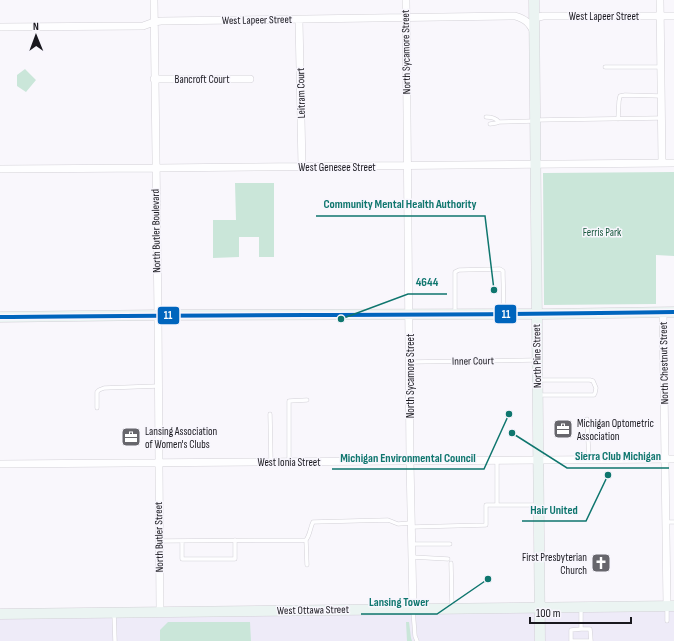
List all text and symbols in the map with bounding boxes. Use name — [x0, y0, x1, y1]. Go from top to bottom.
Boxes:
street label: North Sycamore Street — [399, 9, 413, 94]
street label: West Lapeer Street — [569, 10, 640, 23]
street label: West Lapeer Street — [222, 13, 293, 27]
north arrow — [16, 16, 56, 56]
text: N — [33, 20, 39, 33]
street label: Leitram Court — [294, 67, 308, 119]
street label: Bancroft Court — [174, 73, 230, 86]
street label: West Genesee Street — [298, 161, 376, 174]
street label: North Butler Boulevard — [149, 189, 163, 273]
callout: Community Mental Health Authority — [316, 192, 485, 216]
text: Community Mental Health Authority — [323, 197, 477, 212]
park label: Ferris Park — [583, 226, 622, 239]
callout: 4644 — [408, 270, 447, 294]
text: 4644 — [416, 275, 439, 290]
line badge: 11 — [494, 304, 517, 324]
line badge: 11 — [157, 306, 180, 325]
text: 11 — [502, 308, 511, 321]
text: 11 — [164, 309, 173, 322]
street label: North Chestnut Street — [657, 321, 671, 404]
street label: North Pine Street — [530, 323, 544, 388]
street label: North Sycamore Street — [404, 333, 417, 418]
street label: Inner Court — [452, 354, 495, 368]
place label: Michigan Optometric Association — [576, 417, 654, 443]
office icon: Michigan Optometric Association — [552, 418, 574, 440]
place label: Lansing Association of Women's Clubs — [145, 425, 218, 451]
office icon: Lansing Association of Women's Clubs — [120, 426, 142, 448]
callout: Sierra Club Michigan — [567, 444, 669, 468]
callout: Michigan Environmental Council — [332, 445, 484, 469]
text: Sierra Club Michigan — [575, 449, 661, 464]
text: Michigan Environmental Council — [340, 451, 476, 466]
street label: West Ionia Street — [257, 456, 321, 469]
callout: Hair United — [522, 497, 586, 521]
street label: North Butler Street — [152, 501, 166, 572]
text: Hair United — [530, 503, 578, 518]
place label: First Presbyterian Church — [522, 551, 587, 577]
church icon: First Presbyterian Church — [590, 552, 612, 574]
callout: Lansing Tower — [361, 590, 437, 614]
text: Lansing Tower — [369, 595, 429, 610]
scale bar — [530, 599, 631, 625]
street label: West Ottawa Street — [277, 603, 350, 617]
text: 100 m — [536, 606, 561, 621]

